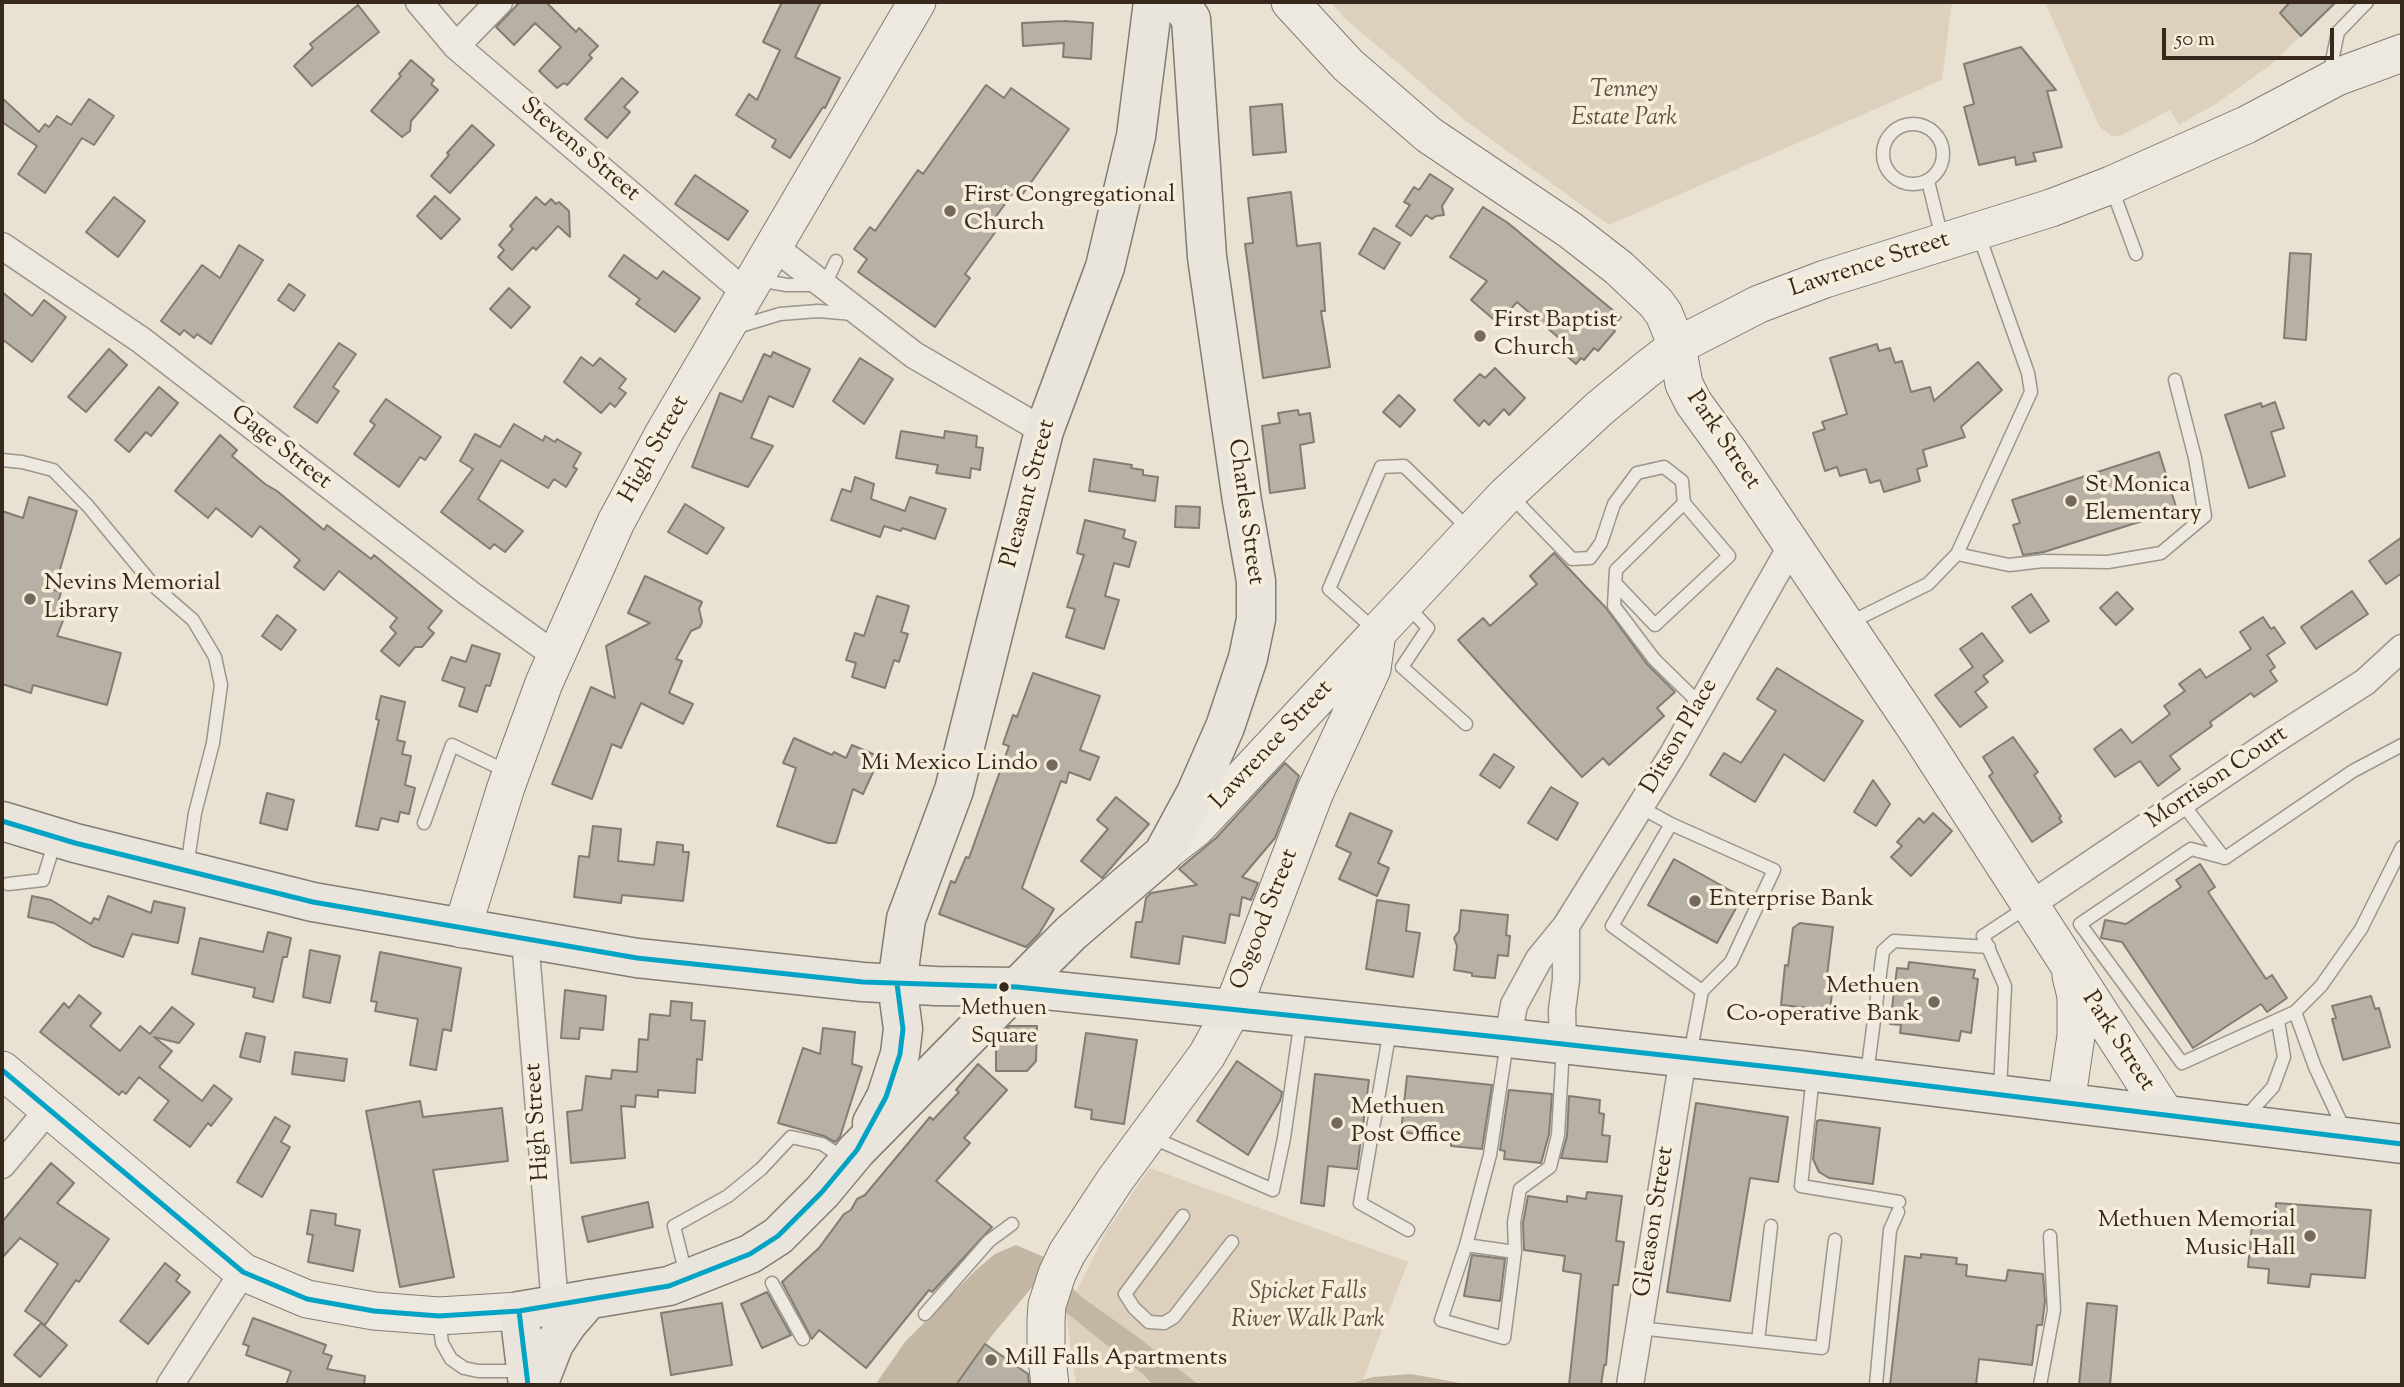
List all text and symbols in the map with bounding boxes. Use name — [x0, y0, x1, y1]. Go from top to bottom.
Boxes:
scale bar — [2166, 14, 2338, 58]
text: 50 m — [2175, 25, 2215, 55]
park label: Tenney Estate Park — [1571, 78, 1677, 134]
street label: Stevens Street — [513, 93, 645, 209]
place label: First Congregational Church — [964, 183, 1176, 239]
marker: First Congregational Church — [942, 203, 958, 219]
street label: Lawrence Street — [1786, 227, 1954, 305]
place label: First Baptist Church — [1494, 308, 1617, 364]
marker: First Baptist Church — [1472, 328, 1488, 344]
street label: Park Street — [1678, 386, 1766, 496]
street label: High Street — [615, 391, 697, 509]
street label: Gage Street — [224, 401, 336, 497]
street label: Pleasant Street — [996, 417, 1064, 571]
street label: Charles Street — [1219, 437, 1269, 587]
place label: St Monica Elementary — [2085, 473, 2202, 529]
marker: St Monica Elementary — [2063, 493, 2079, 509]
place label: Nevins Memorial Library — [44, 571, 221, 627]
marker: Nevins Memorial Library — [22, 591, 38, 607]
street label: Ditson Place — [1636, 674, 1726, 800]
street label: Lawrence Street — [1206, 675, 1340, 817]
street label: Morrison Court — [2142, 721, 2294, 837]
place label: Mi Mexico Lindo — [861, 751, 1038, 779]
marker: Mi Mexico Lindo — [1044, 757, 1060, 773]
street label: Osgood Street — [1226, 846, 1306, 994]
place label: Enterprise Bank — [1709, 887, 1874, 915]
marker: Enterprise Bank — [1687, 893, 1703, 909]
place label: Methuen Co-operative Bank — [1726, 974, 1920, 1030]
marker: Methuen Square — [997, 980, 1011, 994]
street label: Park Street — [2074, 987, 2160, 1097]
marker: Methuen Co-operative Bank — [1926, 994, 1942, 1010]
place label: Methuen Square — [961, 997, 1047, 1048]
street label: High Street — [520, 1062, 558, 1182]
place label: Methuen Post Office — [1351, 1095, 1461, 1151]
marker: Methuen Post Office — [1329, 1115, 1345, 1131]
street label: Gleason Street — [1630, 1145, 1682, 1299]
place label: Methuen Memorial Music Hall — [2098, 1208, 2296, 1264]
marker: Methuen Memorial Music Hall — [2302, 1228, 2318, 1244]
park label: Spicket Falls River Walk Park — [1231, 1280, 1385, 1336]
place label: Mill Falls Apartments — [1005, 1346, 1227, 1374]
marker: Mill Falls Apartments — [983, 1352, 999, 1368]

